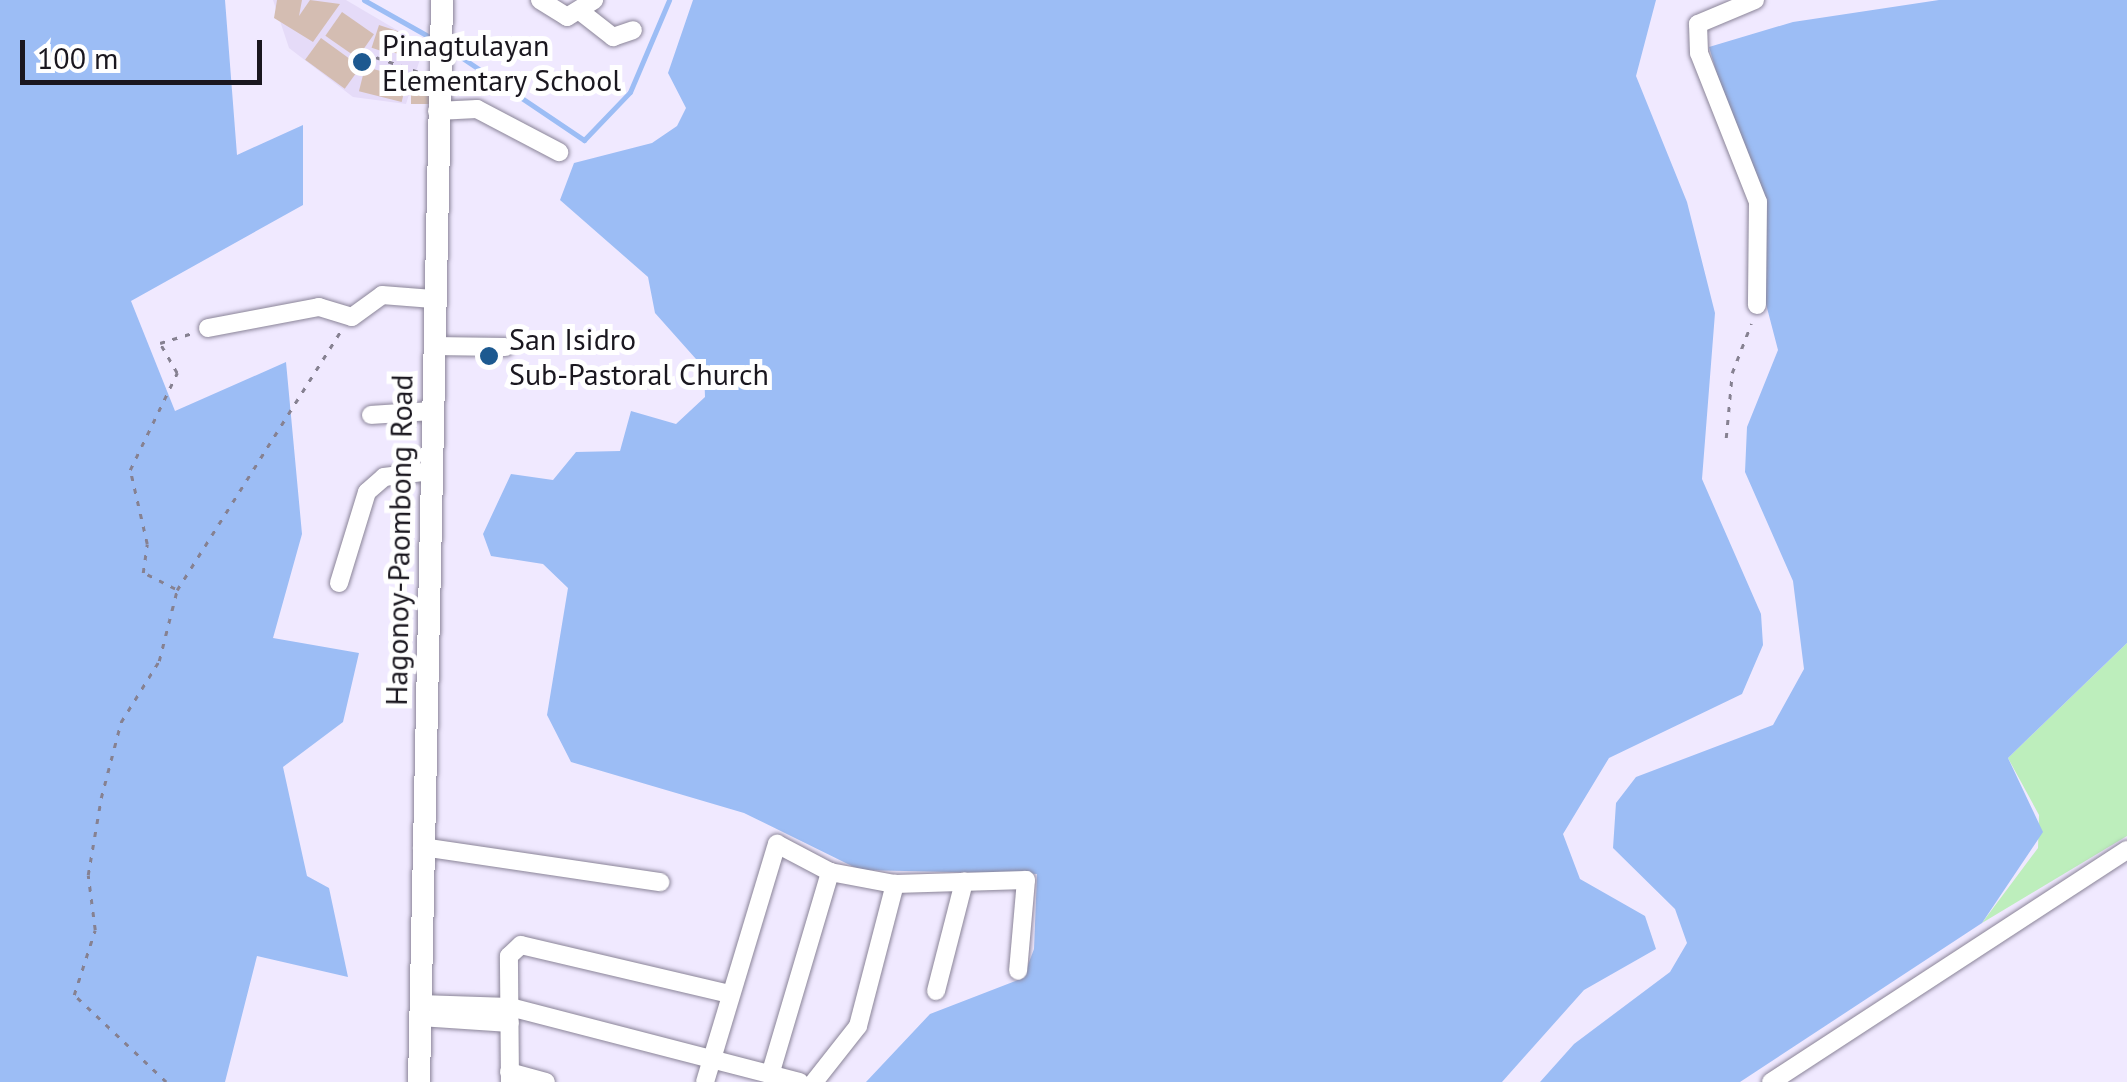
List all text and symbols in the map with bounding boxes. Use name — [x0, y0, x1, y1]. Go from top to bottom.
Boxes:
scale bar — [25, 20, 268, 82]
place label: Pinagtulayan Elementary School — [382, 27, 622, 98]
text: 100 m — [37, 38, 118, 77]
marker: Pinagtulayan Elementary School — [351, 51, 373, 73]
place label: San Isidro Sub-Pastoral Church — [509, 321, 769, 392]
marker: San Isidro Sub-Pastoral Church — [478, 345, 500, 367]
street label: Hagonoy-Paombong Road — [378, 374, 420, 706]

